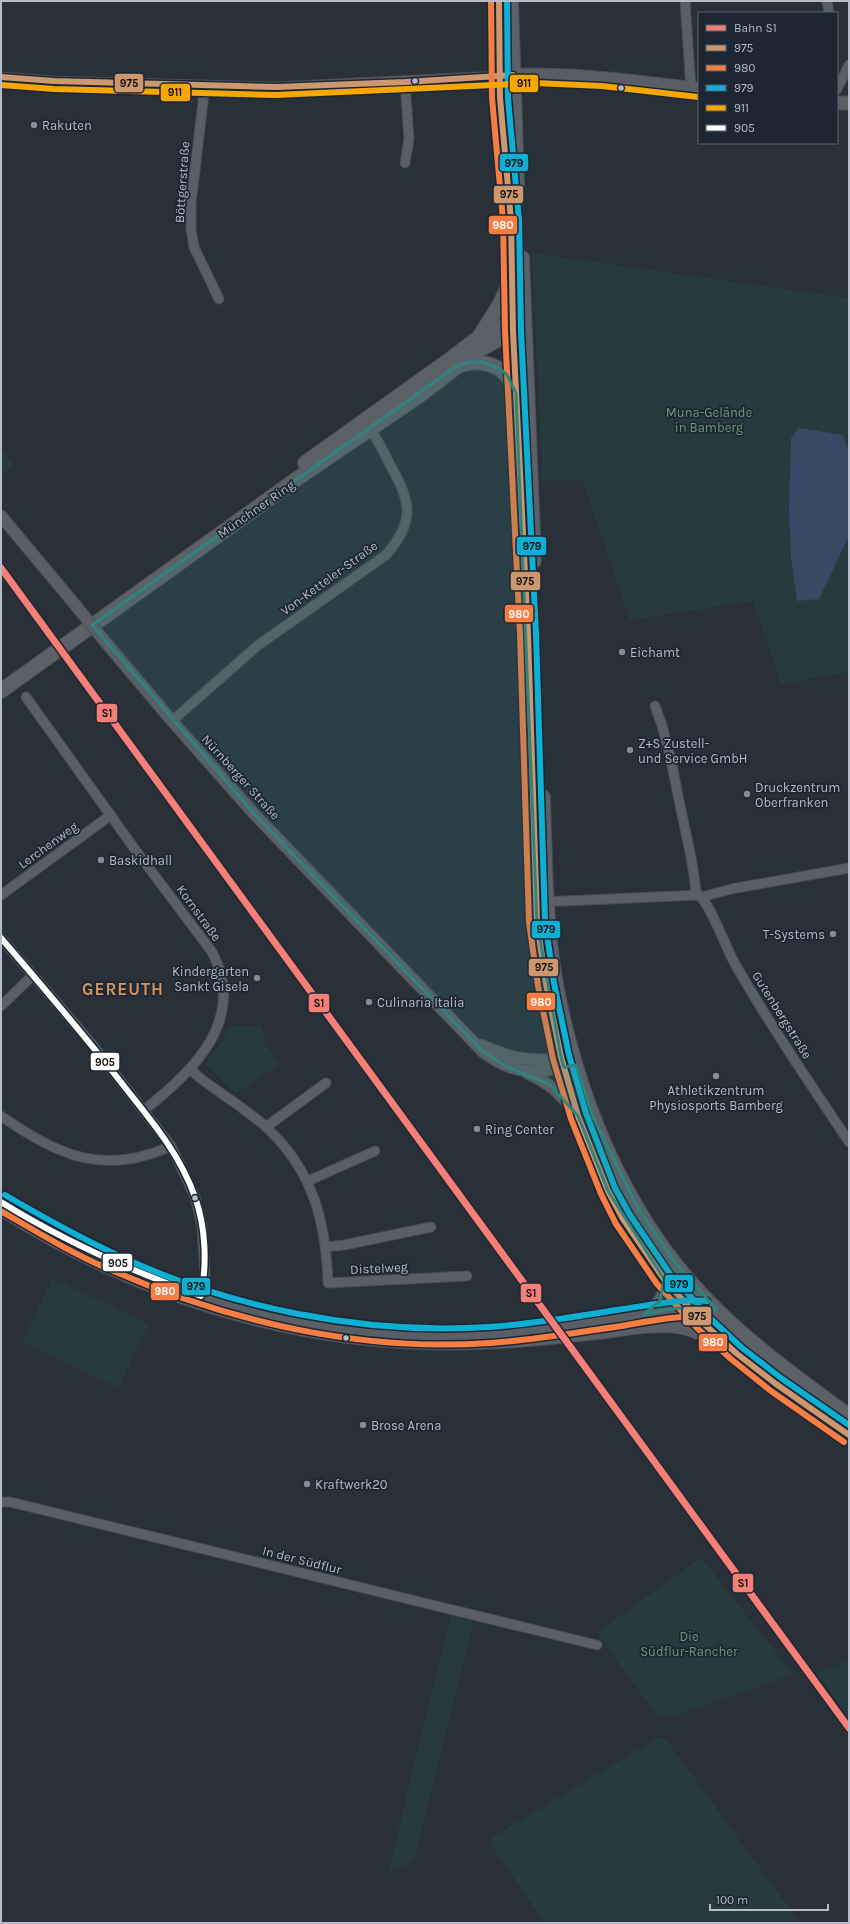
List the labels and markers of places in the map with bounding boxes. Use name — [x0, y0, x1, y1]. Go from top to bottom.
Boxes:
unlabelled marker — [410, 76, 420, 86]
unlabelled marker — [616, 83, 626, 93]
place label: Rakuten — [42, 118, 92, 133]
marker: Rakuten — [29, 120, 39, 130]
place label: Eichamt — [630, 645, 680, 660]
marker: Eichamt — [617, 647, 627, 657]
place label: Z+S Zustell- und Service GmbH — [638, 736, 748, 766]
marker: Z+S Zustell- und Service GmbH — [625, 745, 635, 755]
place label: Druckzentrum Oberfranken — [755, 780, 841, 810]
marker: Druckzentrum Oberfranken — [742, 789, 752, 799]
place label: Baskidhall — [109, 853, 172, 868]
marker: Baskidhall — [96, 855, 106, 865]
place label: T-Systems — [763, 927, 825, 942]
marker: T-Systems — [828, 929, 838, 939]
place label: Kindergarten Sankt Gisela — [172, 964, 249, 994]
marker: Kindergarten Sankt Gisela — [252, 973, 262, 983]
place label: Culinaria Italia — [377, 995, 465, 1010]
marker: Culinaria Italia — [364, 997, 374, 1007]
marker: Athletikzentrum Physiosports Bamberg — [711, 1071, 721, 1081]
place label: Athletikzentrum Physiosports Bamberg — [649, 1083, 783, 1113]
place label: Ring Center — [485, 1122, 554, 1137]
marker: Ring Center — [472, 1124, 482, 1134]
unlabelled marker — [190, 1193, 200, 1203]
unlabelled marker — [341, 1333, 351, 1343]
place label: Brose Arena — [371, 1418, 441, 1433]
marker: Brose Arena — [358, 1420, 368, 1430]
place label: Kraftwerk20 — [315, 1477, 388, 1492]
marker: Kraftwerk20 — [302, 1479, 312, 1489]

